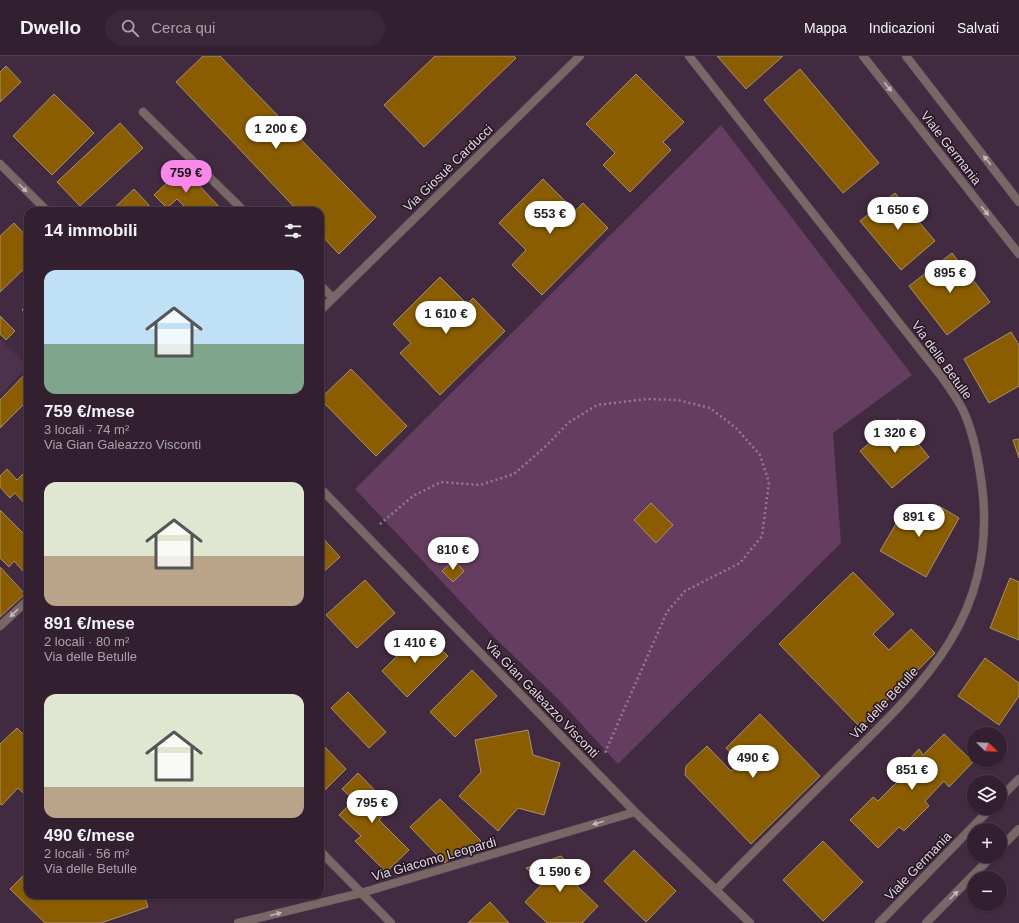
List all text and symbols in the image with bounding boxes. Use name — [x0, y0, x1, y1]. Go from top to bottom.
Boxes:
search box — [105, 10, 385, 46]
text: Dwello — [20, 17, 81, 38]
icon: search — [119, 17, 141, 39]
text: Cerca qui — [151, 19, 215, 36]
text: Mappa — [804, 20, 847, 36]
text: Indicazioni — [869, 20, 935, 36]
text: Salvati — [957, 20, 999, 36]
one-way arrow — [883, 81, 892, 92]
street label: Viale Germania — [918, 108, 985, 188]
pin: 1 200 € — [239, 116, 313, 150]
text: 1 200 € — [254, 121, 298, 136]
street label: Via Giosuè Carducci — [400, 121, 496, 214]
one-way arrow — [982, 155, 991, 166]
pin: 759 € — [158, 160, 214, 194]
text: 759 € — [170, 165, 202, 180]
one-way arrow — [18, 183, 28, 193]
pin: 1 650 € — [861, 197, 935, 231]
pin: 553 € — [522, 201, 578, 235]
text: 1 650 € — [876, 202, 920, 217]
one-way arrow — [981, 205, 989, 216]
text: 553 € — [534, 206, 566, 221]
icon: filters — [282, 220, 304, 242]
text: 14 immobili — [44, 221, 138, 240]
pin: 895 € — [922, 260, 978, 294]
text: 895 € — [934, 265, 966, 280]
icon: home — [138, 296, 210, 368]
pin: 1 610 € — [409, 301, 483, 335]
text: 1 610 € — [424, 306, 468, 321]
street label: Via delle Betulle — [909, 318, 975, 402]
text: 759 €/mese — [44, 402, 135, 421]
pin: 1 320 € — [858, 420, 932, 454]
text: 3 locali · 74 m² — [44, 422, 129, 437]
text: 1 320 € — [873, 425, 917, 440]
text: Via Gian Galeazzo Visconti — [44, 437, 201, 452]
pin: 891 € — [891, 504, 947, 538]
icon: home — [138, 508, 210, 580]
text: 891 € — [903, 509, 935, 524]
pin: 810 € — [425, 537, 481, 571]
text: 810 € — [437, 542, 469, 557]
one-way arrow — [9, 608, 19, 618]
text: 891 €/mese — [44, 614, 135, 633]
pin: 1 410 € — [378, 630, 452, 664]
text: 2 locali · 80 m² — [44, 634, 129, 649]
text: 1 410 € — [393, 635, 437, 650]
street label: Via Gian Galeazzo Visconti — [482, 637, 602, 761]
text: Via delle Betulle — [44, 649, 137, 664]
street label: Via delle Betulle — [847, 664, 921, 742]
icon: home — [138, 720, 210, 792]
north arrow — [967, 727, 1007, 767]
map controls — [967, 727, 1007, 911]
pin: 490 € — [725, 745, 781, 779]
text: 490 € — [737, 750, 769, 765]
pin: 851 € — [884, 757, 940, 791]
text: 851 € — [896, 762, 928, 777]
button: layers — [967, 775, 1007, 815]
pin: 795 € — [344, 790, 400, 824]
text: 795 € — [356, 795, 388, 810]
one-way arrow — [591, 820, 603, 826]
button: + — [967, 823, 1007, 863]
text: 490 €/mese — [44, 826, 135, 845]
street label: Viale Germania — [882, 828, 955, 903]
street label: Via Giacomo Leopardi — [370, 834, 498, 884]
text: 2 locali · 56 m² — [44, 846, 129, 861]
pin: 1 590 € — [523, 859, 597, 893]
text: Via delle Betulle — [44, 861, 137, 876]
text: 1 590 € — [538, 864, 582, 879]
button: − — [967, 871, 1007, 911]
one-way arrow — [949, 890, 959, 900]
one-way arrow — [270, 910, 282, 916]

